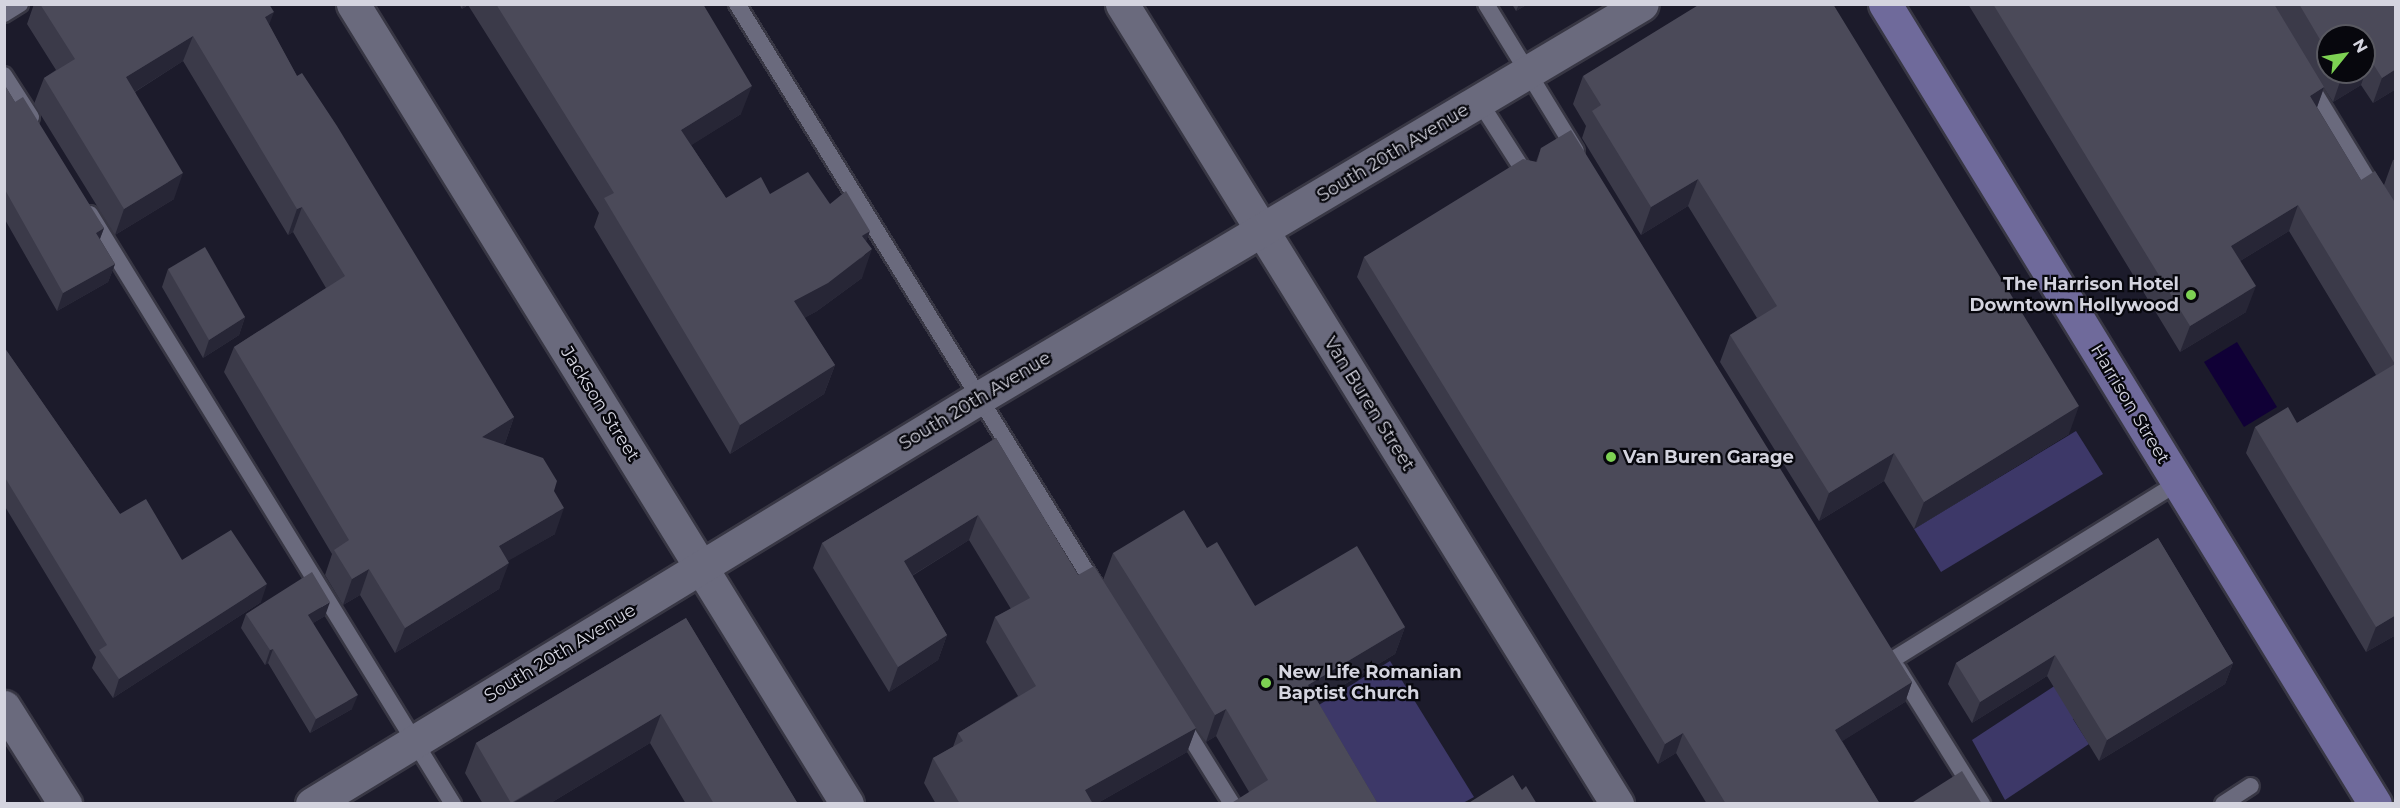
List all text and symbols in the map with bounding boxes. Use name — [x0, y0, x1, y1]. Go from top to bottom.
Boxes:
north arrow — [2316, 24, 2376, 84]
text: N — [2349, 35, 2372, 56]
street label: South 20th Avenue — [1313, 99, 1473, 207]
place label: The Harrison Hotel Downtown Hollywood — [1970, 274, 2179, 316]
marker: The Harrison Hotel Downtown Hollywood — [2184, 288, 2198, 302]
street label: Van Buren Street — [1319, 333, 1419, 475]
street label: Harrison Street — [2086, 340, 2174, 468]
street label: Jackson Street — [556, 343, 644, 465]
street label: South 20th Avenue — [895, 347, 1055, 455]
place label: Van Buren Garage — [1623, 446, 1794, 468]
marker: Van Buren Garage — [1604, 450, 1618, 464]
street label: South 20th Avenue — [480, 599, 640, 707]
place label: New Life Romanian Baptist Church — [1278, 662, 1462, 704]
marker: New Life Romanian Baptist Church — [1259, 676, 1273, 690]

